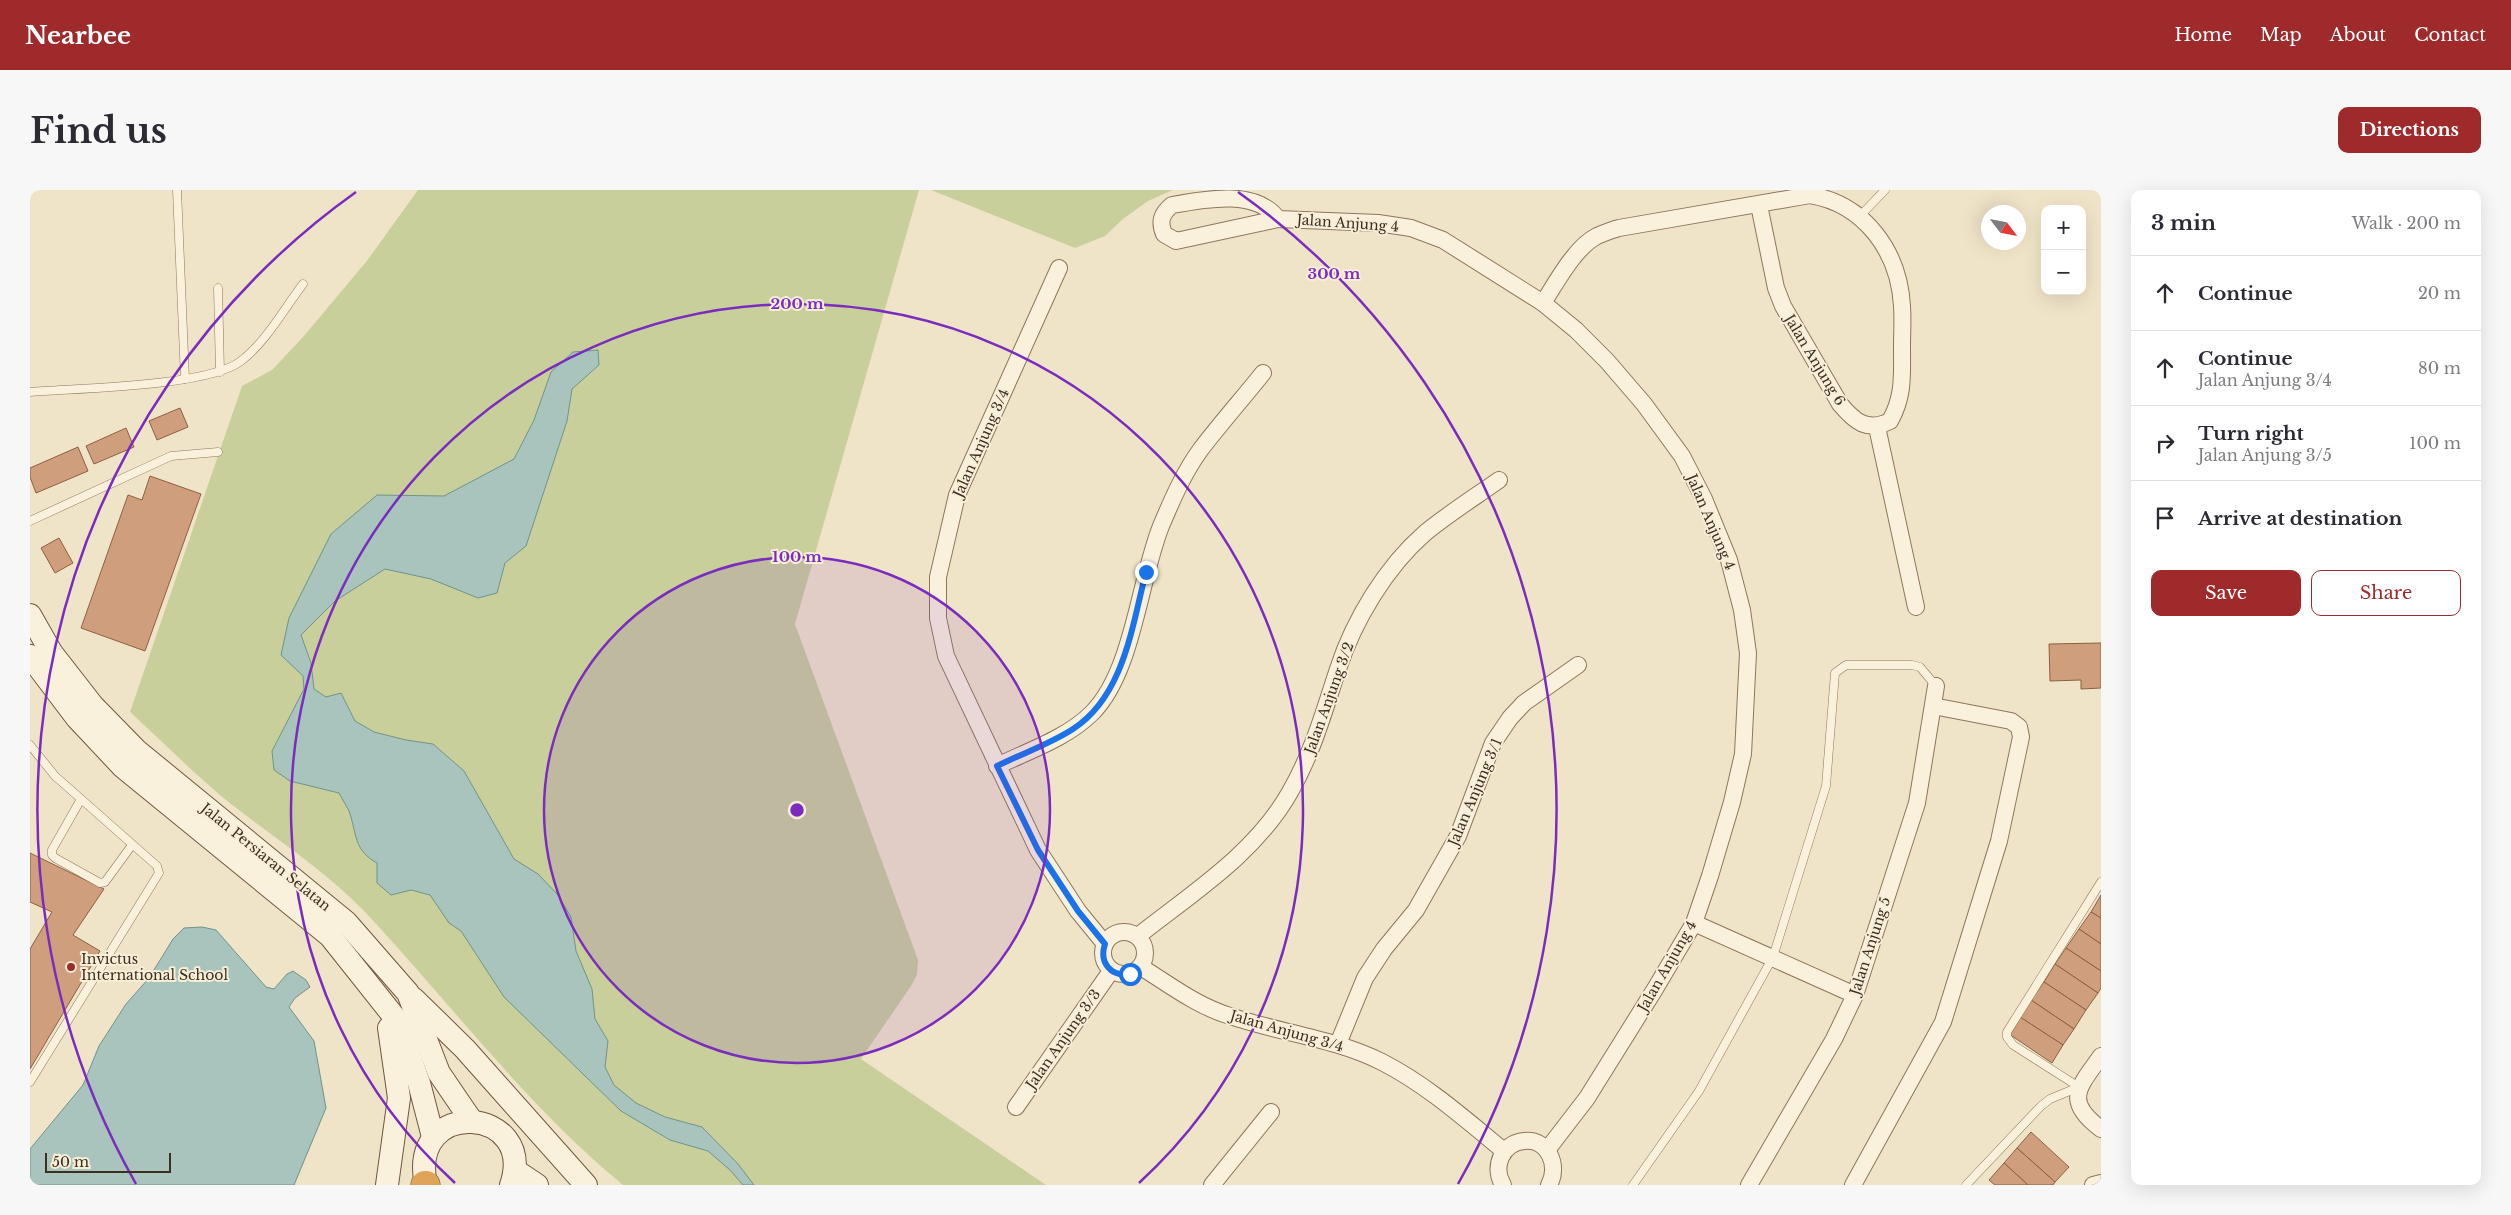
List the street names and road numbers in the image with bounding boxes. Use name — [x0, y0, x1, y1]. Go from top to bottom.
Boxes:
street label: Jalan Anjung 4 — [1294, 210, 1400, 236]
street label: Jalan Anjung 6 — [1780, 309, 1849, 409]
street label: Jalan Anjung 3/4 — [948, 386, 1013, 502]
street label: Jalan Anjung 4 — [1682, 470, 1739, 573]
street label: Jalan Anjung 3/2 — [1300, 640, 1358, 758]
street label: Jalan Anjung 3/1 — [1443, 735, 1506, 851]
street label: Jalan Persiaran Selatan — [196, 798, 335, 915]
street label: Jalan Anjung 5 — [1845, 895, 1894, 999]
street label: Jalan Anjung 4 — [1633, 917, 1700, 1017]
street label: Jalan Anjung 3/3 — [1021, 986, 1104, 1094]
street label: Jalan Anjung 3/4 — [1226, 1006, 1346, 1056]

